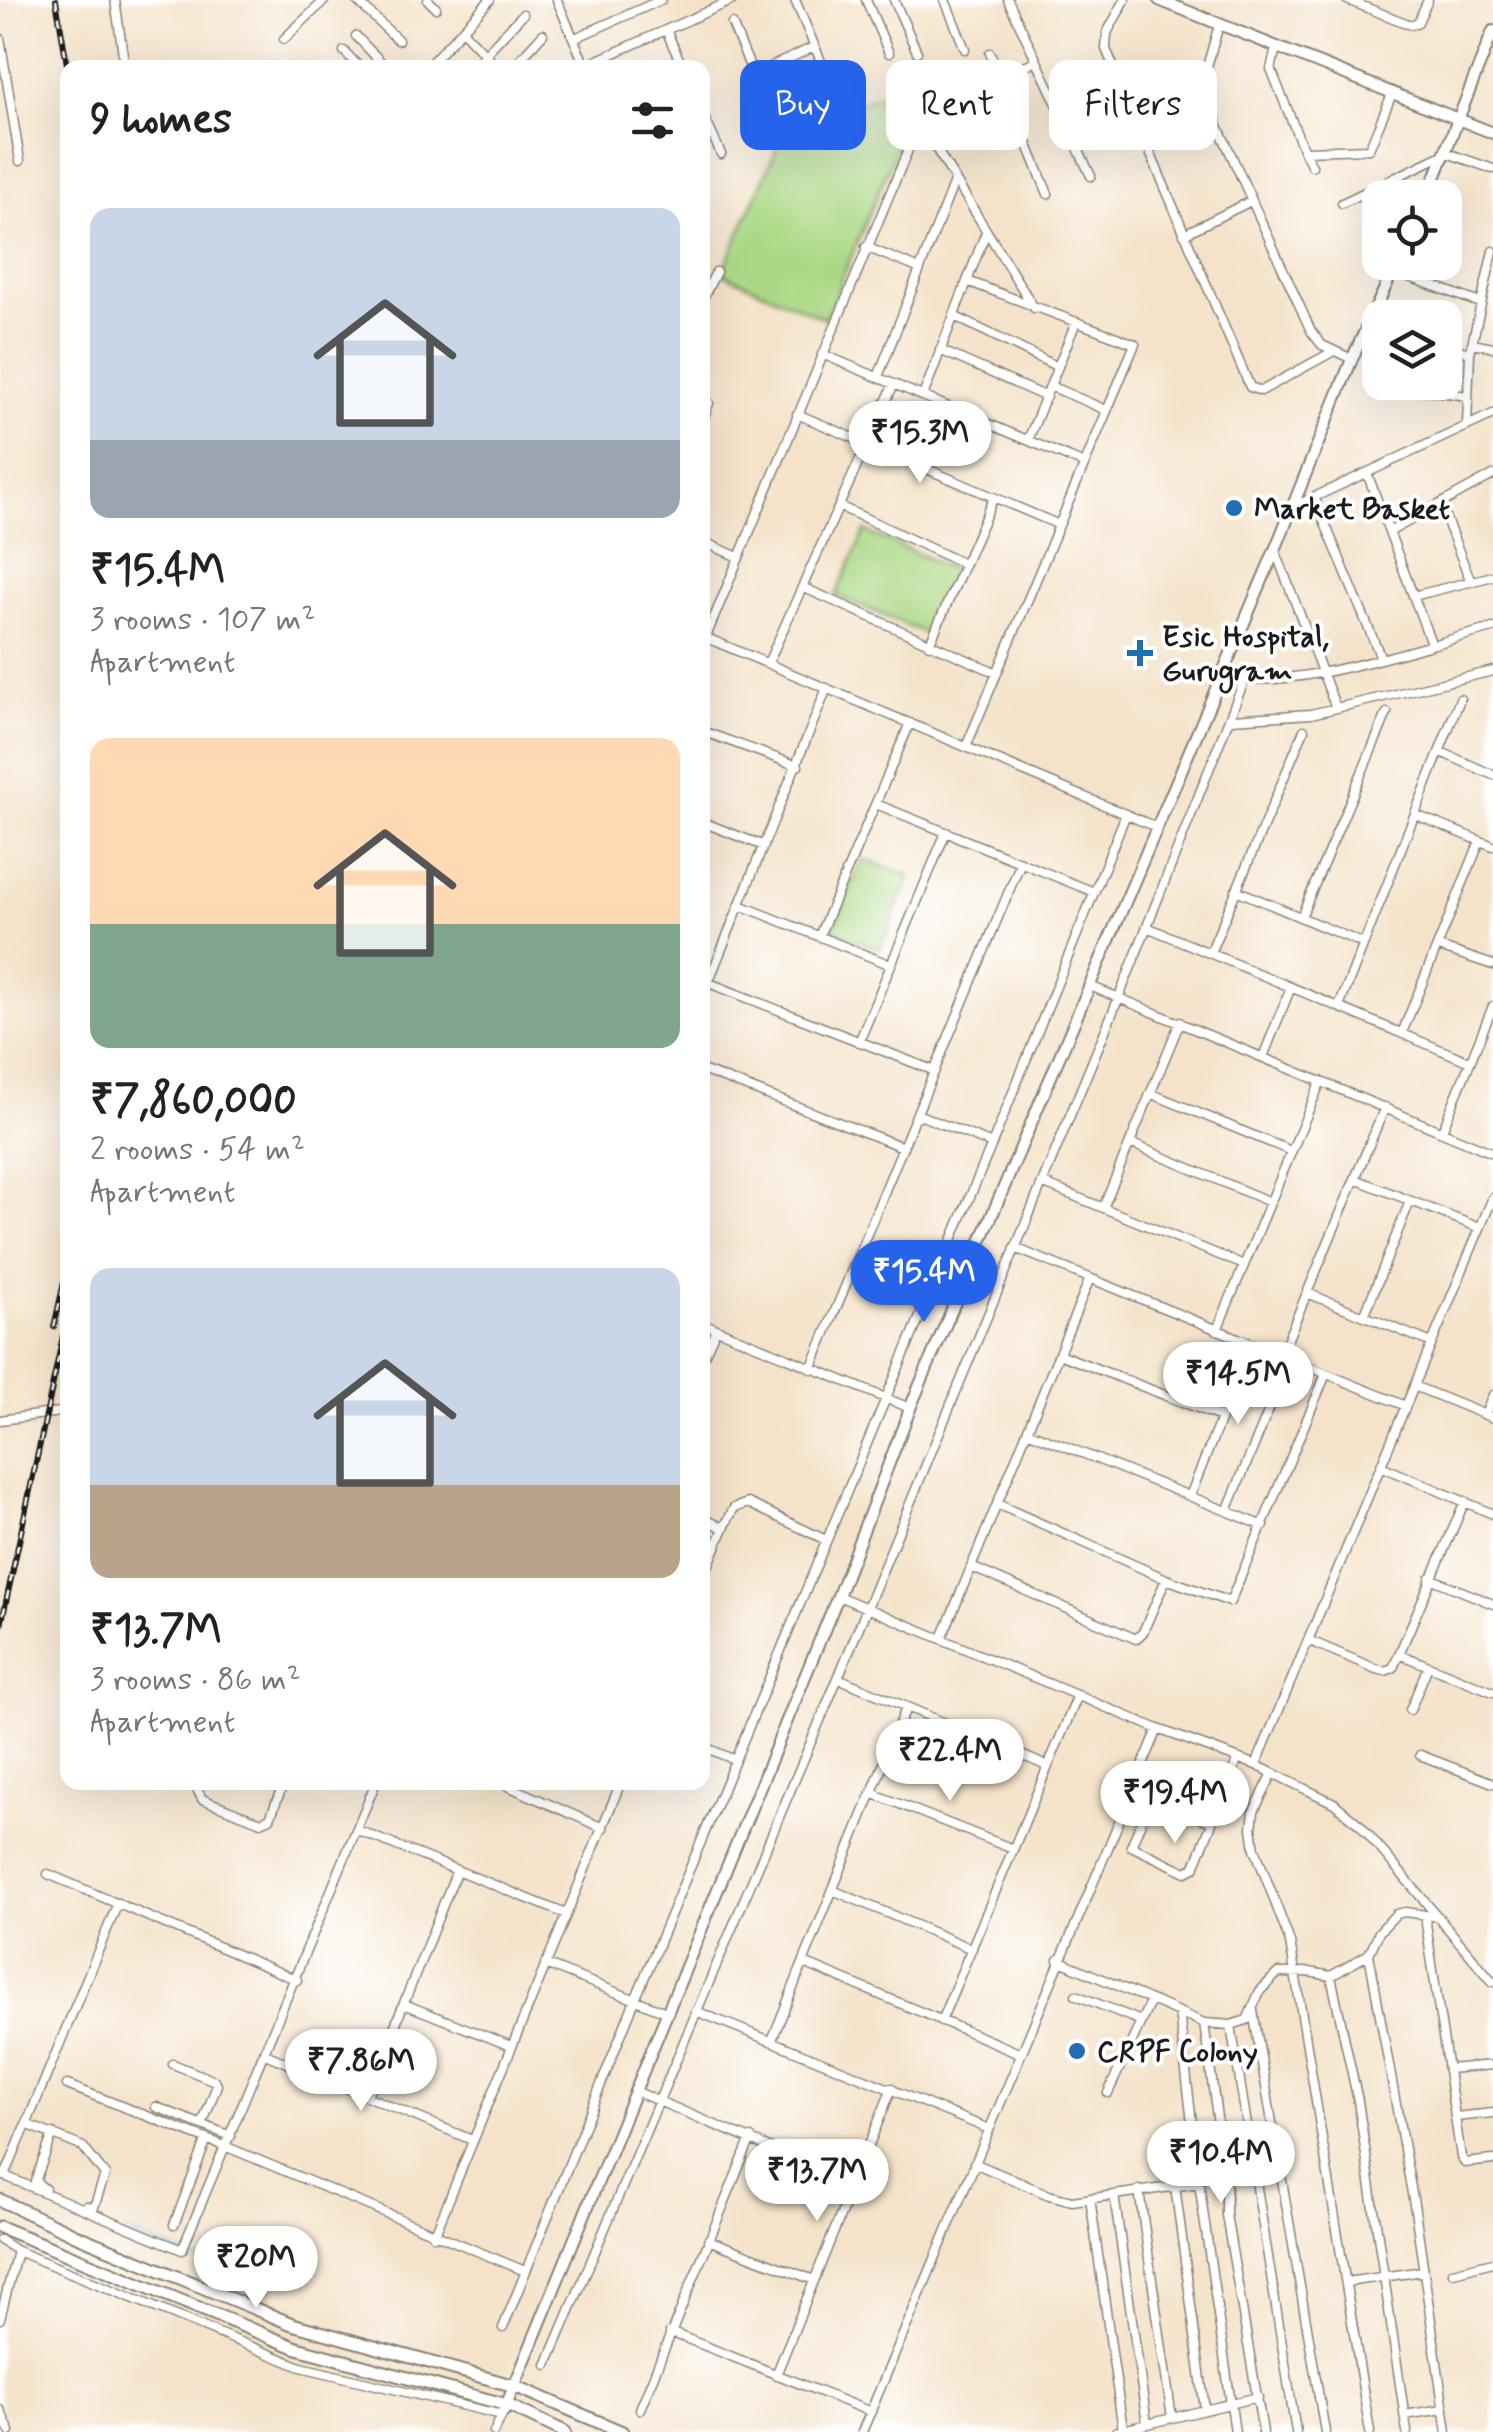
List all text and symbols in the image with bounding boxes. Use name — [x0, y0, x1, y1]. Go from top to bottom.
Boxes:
chip: Buy — [740, 60, 866, 150]
chip: Rent — [886, 60, 1029, 150]
chip: Filters — [1049, 60, 1217, 150]
text: 9 homes — [90, 93, 232, 148]
icon: filters — [625, 93, 680, 148]
map controls — [1362, 180, 1462, 400]
button: locate — [1362, 180, 1462, 280]
icon: home — [295, 273, 475, 453]
button: layers — [1362, 300, 1462, 400]
pin: ₹15.3M — [839, 401, 1001, 486]
text: ₹15.3M — [871, 412, 969, 454]
place label: Market Basket — [1254, 490, 1450, 529]
marker: Market Basket — [1223, 497, 1245, 519]
text: ₹15.4M — [90, 544, 225, 599]
text: 3 rooms · 107 m² — [90, 599, 315, 641]
place label: Esic Hospital, Gurugram — [1162, 618, 1329, 694]
marker: Esic Hospital, Gurugram — [1127, 640, 1153, 666]
text: Apartment — [90, 641, 235, 683]
icon: home — [295, 803, 475, 983]
text: ₹7,860,000 — [90, 1074, 297, 1129]
text: 2 rooms · 54 m² — [90, 1129, 305, 1171]
text: Apartment — [90, 1171, 235, 1213]
pin: ₹15.4M — [843, 1240, 1005, 1325]
text: ₹15.4M — [872, 1251, 976, 1293]
icon: home — [295, 1333, 475, 1513]
pin: ₹14.5M — [1157, 1342, 1319, 1427]
text: ₹14.5M — [1185, 1353, 1291, 1395]
text: ₹13.7M — [90, 1604, 222, 1659]
text: 3 rooms · 86 m² — [90, 1659, 301, 1701]
text: Apartment — [90, 1701, 235, 1743]
pin: ₹22.4M — [869, 1719, 1031, 1804]
text: ₹22.4M — [898, 1730, 1002, 1772]
pin: ₹19.4M — [1094, 1761, 1256, 1846]
text: ₹19.4M — [1122, 1772, 1228, 1814]
pin: ₹7.86M — [280, 2029, 442, 2114]
place label: CRPF Colony — [1097, 2033, 1258, 2072]
text: ₹7.86M — [307, 2040, 415, 2082]
marker: CRPF Colony — [1066, 2040, 1088, 2062]
pin: ₹10.4M — [1140, 2121, 1302, 2206]
text: ₹10.4M — [1169, 2132, 1273, 2174]
pin: ₹13.7M — [736, 2139, 898, 2224]
text: ₹13.7M — [767, 2150, 867, 2192]
pin: ₹20M — [197, 2226, 315, 2311]
text: ₹20M — [216, 2237, 296, 2279]

